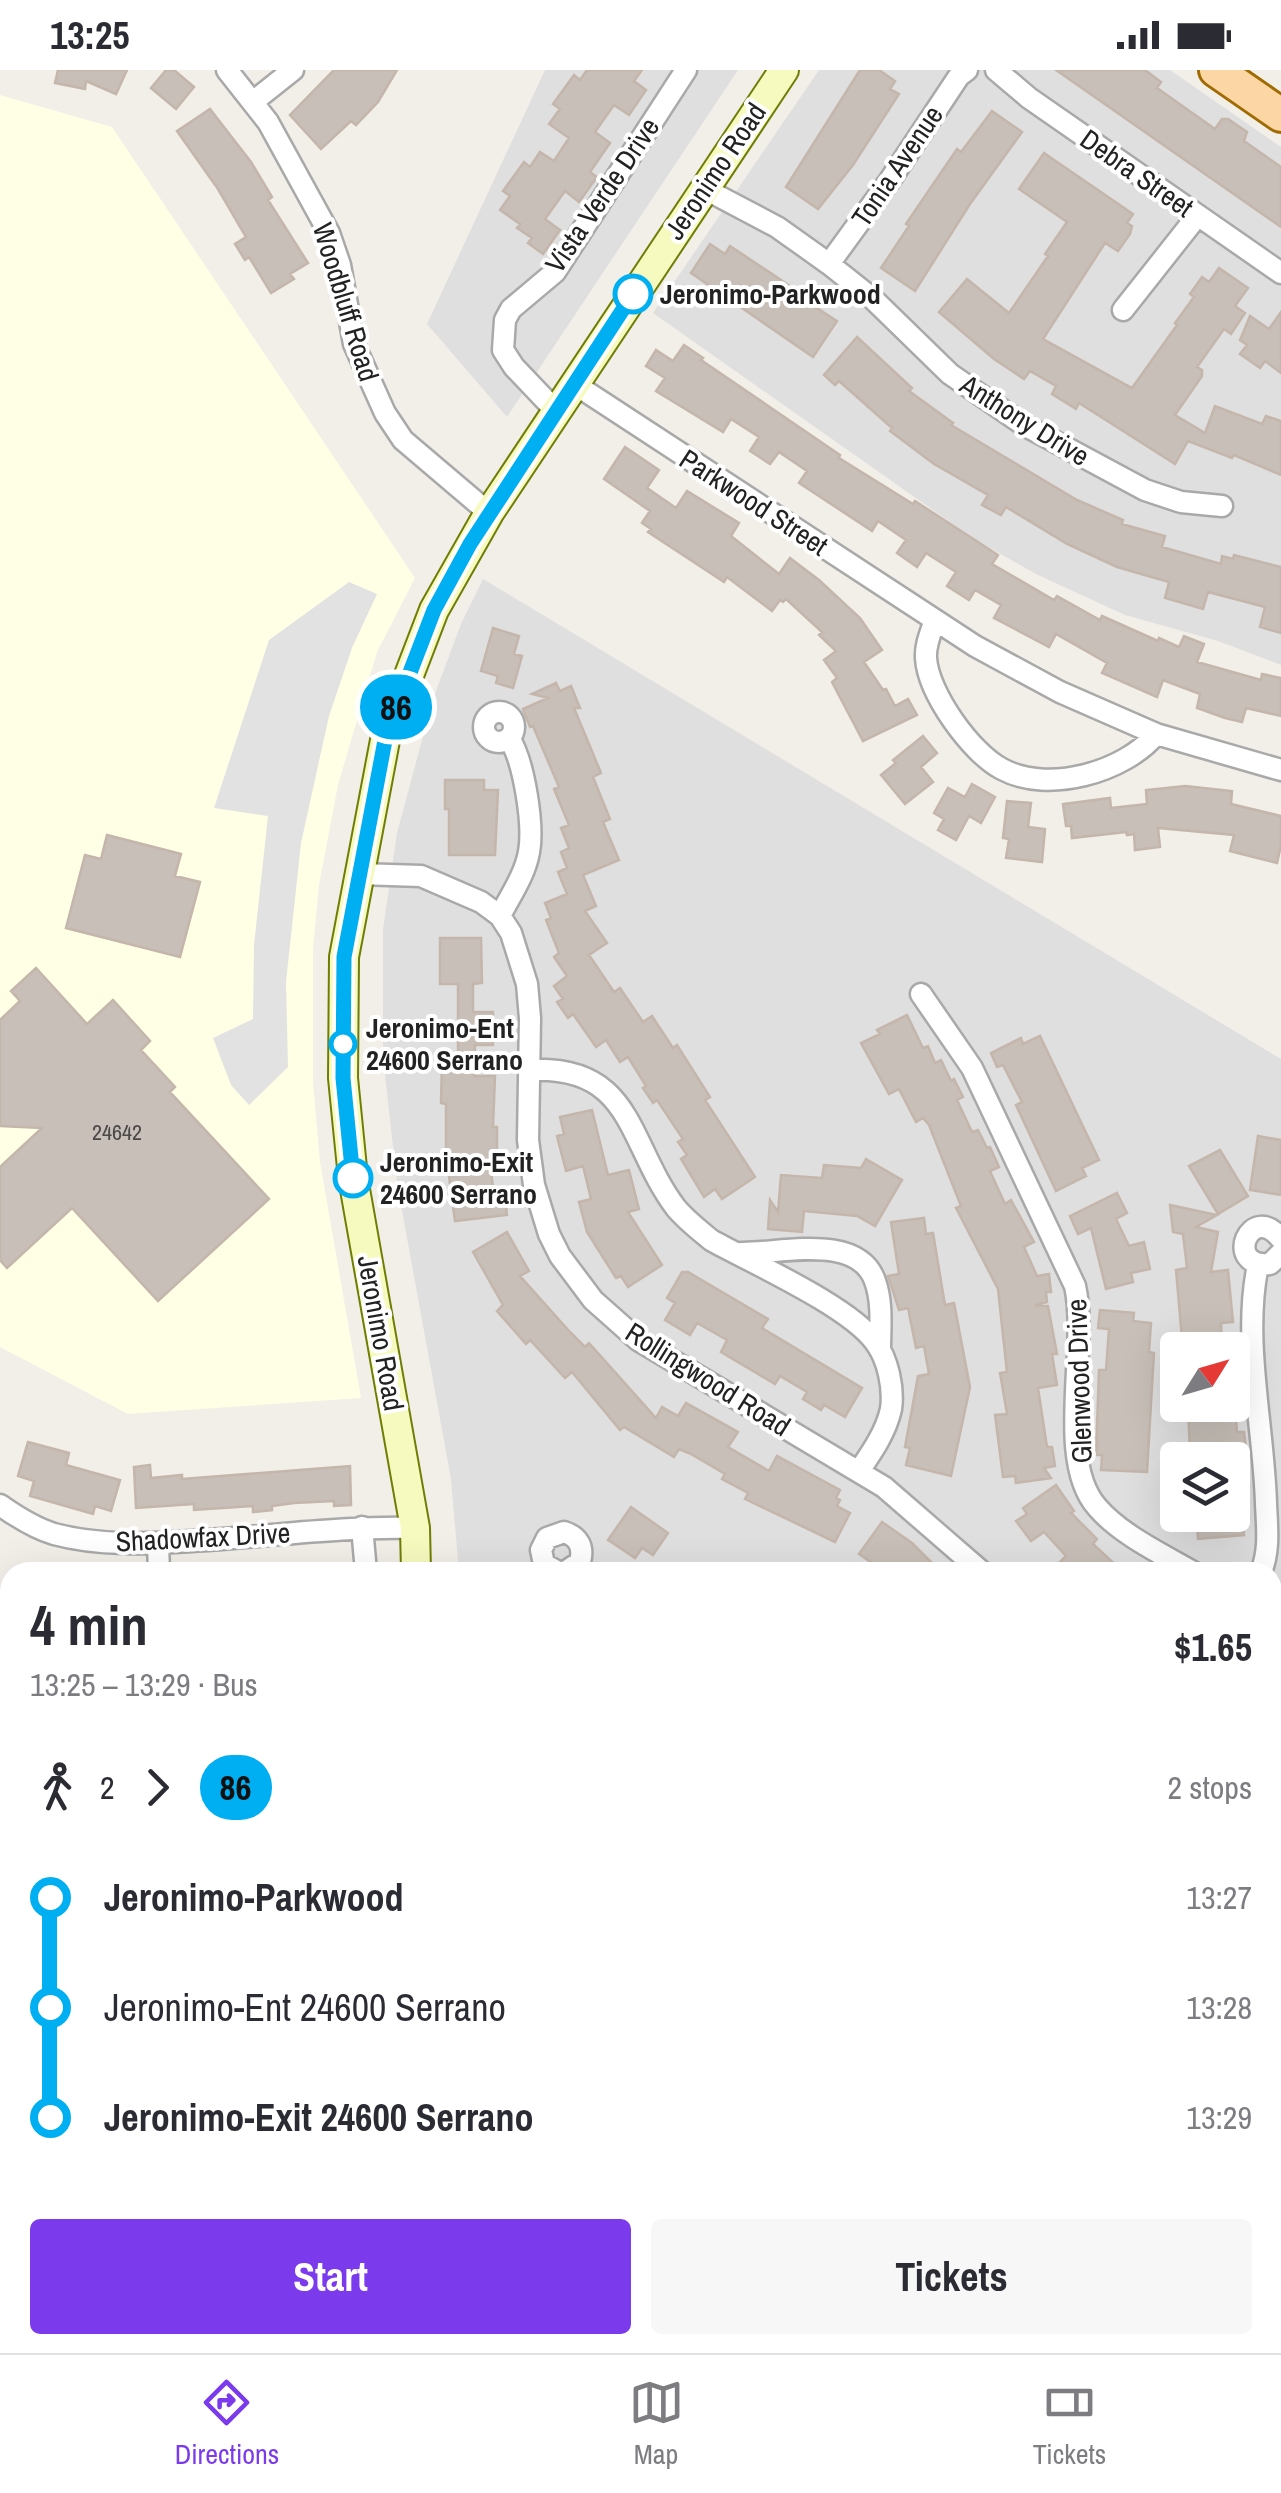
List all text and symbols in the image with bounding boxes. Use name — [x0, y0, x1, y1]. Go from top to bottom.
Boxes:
text: 13:25 — [50, 10, 130, 61]
street label: Jeronimo Road — [655, 95, 775, 247]
street label: Tonia Avenue — [842, 98, 952, 234]
street label: Vista Verde Drive — [536, 110, 668, 280]
street label: Debra Street — [1073, 120, 1201, 226]
street label: Woodbluff Road — [304, 218, 388, 386]
marker: Jeronimo-Parkwood — [614, 275, 652, 313]
place label: Jeronimo-Parkwood — [660, 275, 881, 313]
street label: Anthony Drive — [952, 365, 1097, 475]
street label: Parkwood Street — [672, 440, 836, 564]
line badge: 86 — [351, 674, 441, 740]
text: 86 — [380, 684, 412, 731]
place label: Jeronimo-Ent 24600 Serrano — [366, 1009, 523, 1079]
marker: Jeronimo-Ent 24600 Serrano — [330, 1031, 356, 1057]
house number: 24642 — [92, 1117, 142, 1147]
place label: Jeronimo-Exit 24600 Serrano — [380, 1143, 537, 1213]
marker: Jeronimo-Exit 24600 Serrano — [334, 1159, 372, 1197]
street label: Jeronimo Road — [349, 1252, 413, 1414]
street label: Glenwood Drive — [1057, 1298, 1101, 1464]
street label: Rollingwood Road — [618, 1313, 798, 1445]
north arrow — [1160, 1332, 1250, 1422]
map controls — [1160, 1332, 1250, 1532]
button: layers — [1160, 1442, 1250, 1532]
street label: Shadowfax Drive — [115, 1513, 291, 1561]
text: 4 min — [30, 1588, 148, 1662]
text: $1.65 — [1174, 1622, 1252, 1673]
text: 13:25 – 13:29 · Bus — [30, 1663, 258, 1706]
icon: walk — [30, 1760, 85, 1815]
icon: forward — [130, 1760, 185, 1815]
text: 86 — [220, 1764, 252, 1811]
text: 2 — [100, 1766, 115, 1809]
text: 2 stops — [1167, 1766, 1252, 1809]
text: Jeronimo-Parkwood — [104, 1872, 404, 1923]
text: 13:27 — [1186, 1876, 1252, 1919]
text: Jeronimo-Ent 24600 Serrano — [104, 1982, 506, 2033]
text: 13:28 — [1186, 1986, 1252, 2029]
text: Jeronimo-Exit 24600 Serrano — [104, 2092, 534, 2143]
text: 13:29 — [1186, 2096, 1252, 2139]
button: Start — [30, 2219, 631, 2334]
button: Tickets — [651, 2219, 1252, 2334]
tab: Directions — [175, 2375, 279, 2473]
tab: Map — [629, 2375, 684, 2473]
tab: Tickets — [1033, 2375, 1106, 2473]

